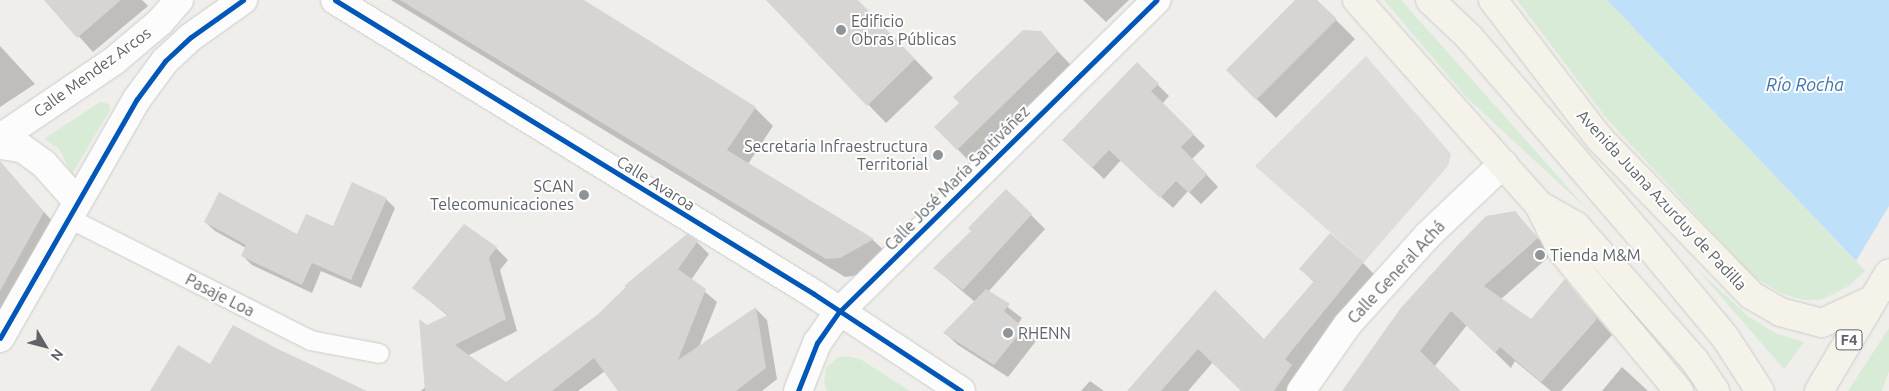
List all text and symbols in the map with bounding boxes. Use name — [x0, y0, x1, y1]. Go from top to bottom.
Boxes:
place label: Edificio Obras Públicas — [851, 11, 956, 49]
street label: Calle Mendez Arcos — [30, 23, 154, 121]
marker: Edificio Obras Públicas — [835, 24, 847, 36]
water label: Río Rocha — [1766, 73, 1844, 95]
street label: Calle José María Santiváñez — [881, 102, 1033, 254]
street label: Avenida Juana Azurduy de Padilla — [1573, 106, 1751, 294]
place label: Secretaria Infraestructura Territorial — [744, 136, 928, 174]
marker: Secretaria Infraestructura Territorial — [932, 149, 944, 161]
street label: Calle Avaroa — [613, 151, 699, 215]
place label: SCAN Telecomunicaciones — [430, 176, 574, 214]
marker: SCAN Telecomunicaciones — [578, 189, 590, 201]
street label: Calle General Achá — [1343, 217, 1449, 327]
place label: Tienda M&M — [1550, 245, 1641, 265]
marker: Tienda M&M — [1534, 249, 1546, 261]
street label: Pasaje Loa — [182, 269, 258, 321]
north arrow — [20, 321, 70, 371]
place label: RHENN — [1018, 323, 1071, 343]
marker: RHENN — [1002, 327, 1014, 339]
road number: F4 — [1835, 328, 1863, 352]
text: N — [47, 346, 67, 364]

